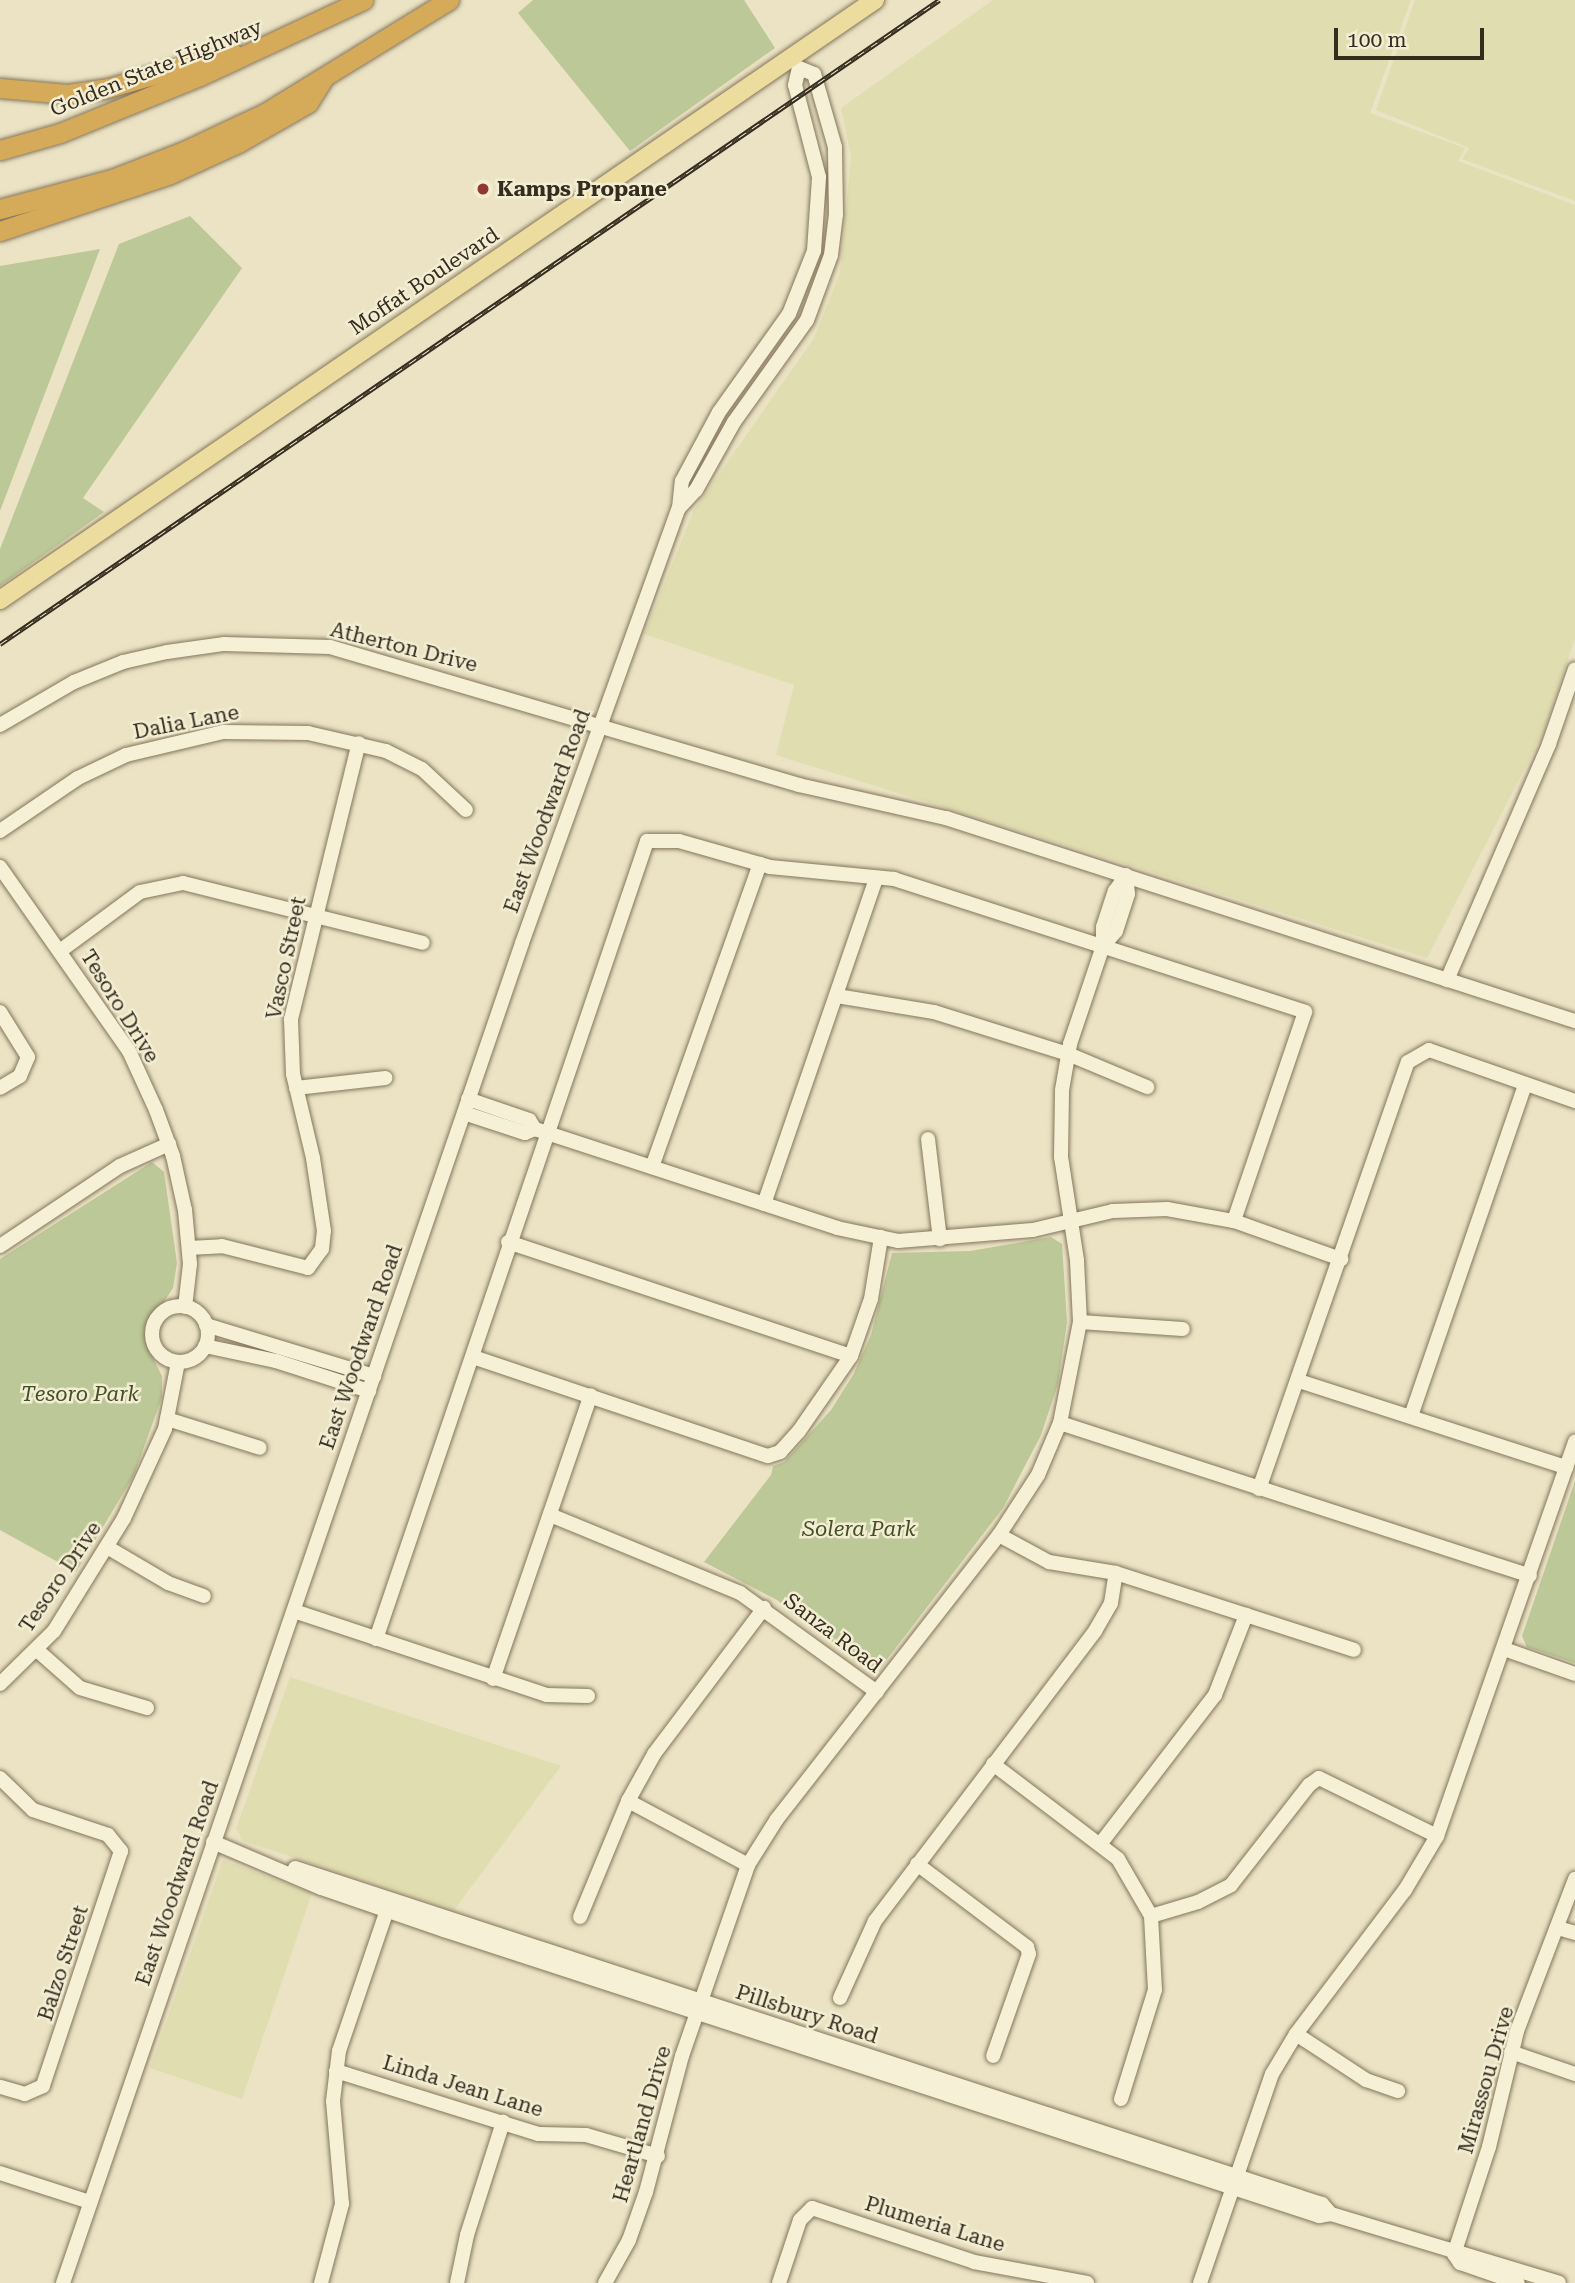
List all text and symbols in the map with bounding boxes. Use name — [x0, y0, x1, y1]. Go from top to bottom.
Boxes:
street label: Golden State Highway — [46, 14, 266, 122]
scale bar — [1337, 14, 1488, 58]
text: 100 m — [1347, 28, 1407, 52]
place label: Kamps Propane — [497, 176, 667, 202]
marker: Kamps Propane — [475, 181, 491, 197]
street label: Moffat Boulevard — [345, 222, 503, 340]
street label: Atherton Drive — [328, 617, 480, 677]
street label: Dalia Lane — [131, 699, 241, 745]
street label: East Woodward Road — [498, 706, 596, 916]
street label: Vasco Street — [261, 894, 311, 1022]
street label: Tesoro Drive — [75, 945, 165, 1067]
street label: East Woodward Road — [314, 1241, 408, 1453]
park label: Tesoro Park — [21, 1381, 139, 1407]
park label: Solera Park — [802, 1516, 916, 1542]
street label: Tesoro Drive — [14, 1517, 106, 1637]
street label: Sanza Road — [779, 1588, 887, 1678]
street label: East Woodward Road — [130, 1777, 224, 1989]
street label: Balzo Street — [32, 1902, 94, 2024]
street label: Pillsbury Road — [733, 1979, 881, 2049]
street label: Mirassou Drive — [1453, 2003, 1519, 2157]
street label: Heartland Drive — [608, 2043, 676, 2205]
street label: Linda Jean Lane — [380, 2050, 546, 2122]
street label: Plumeria Lane — [862, 2191, 1008, 2257]

